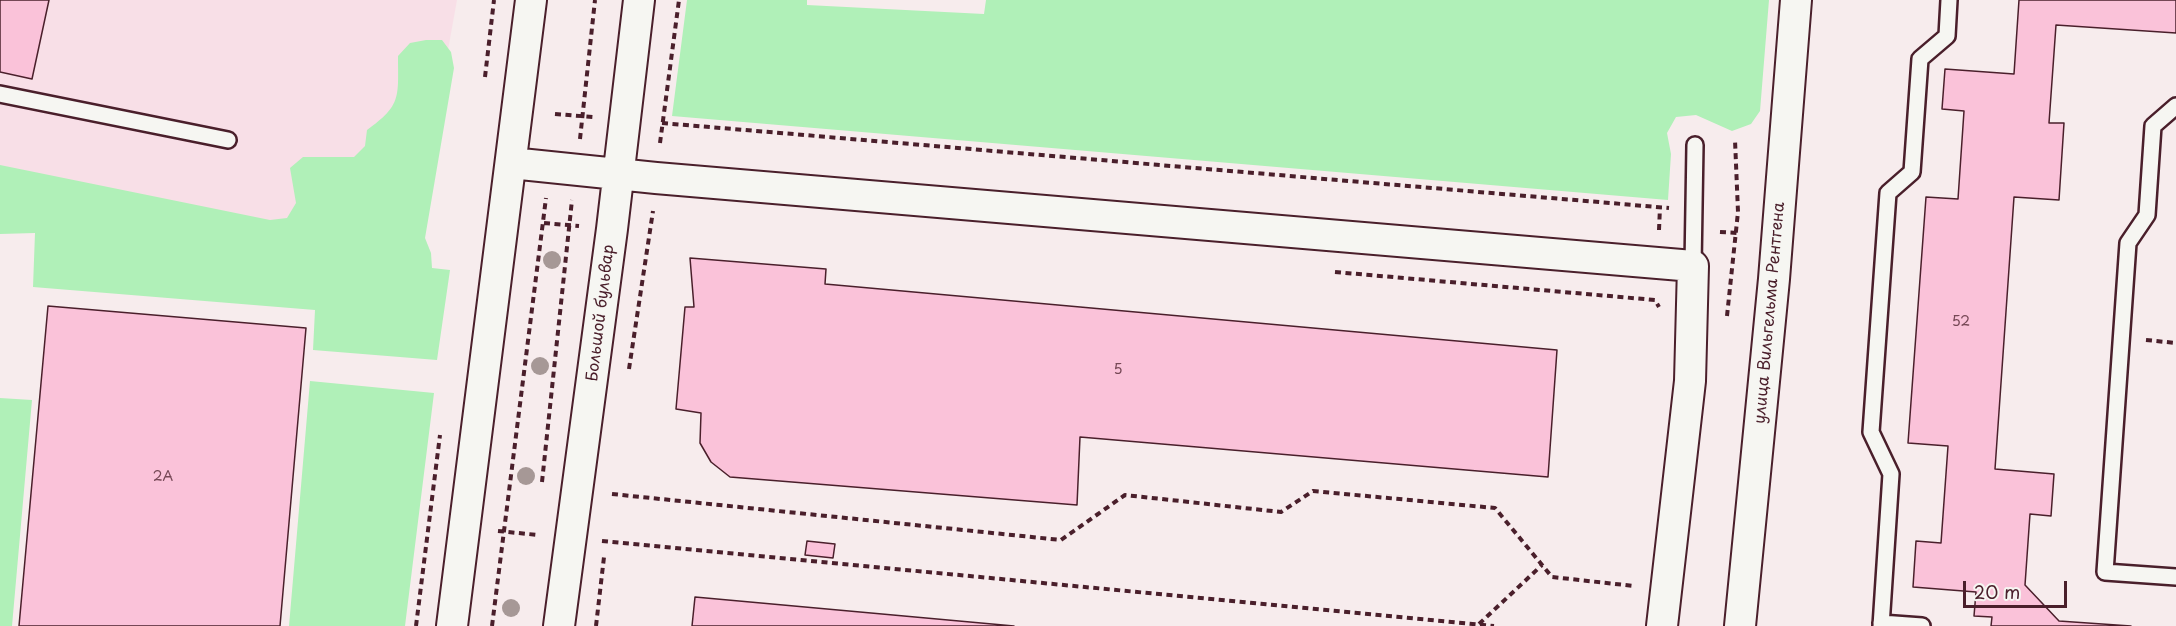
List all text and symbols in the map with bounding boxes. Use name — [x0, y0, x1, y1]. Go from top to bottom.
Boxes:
street label: улица Вильгельма Рентгена — [1751, 201, 1789, 425]
street label: Большой бульвар — [583, 243, 619, 383]
house number: 52 — [1952, 314, 1970, 330]
house number: 5 — [1113, 362, 1123, 378]
house number: 2А — [153, 469, 173, 485]
scale bar — [1966, 569, 2070, 607]
text: 20 m — [1974, 578, 2020, 605]

